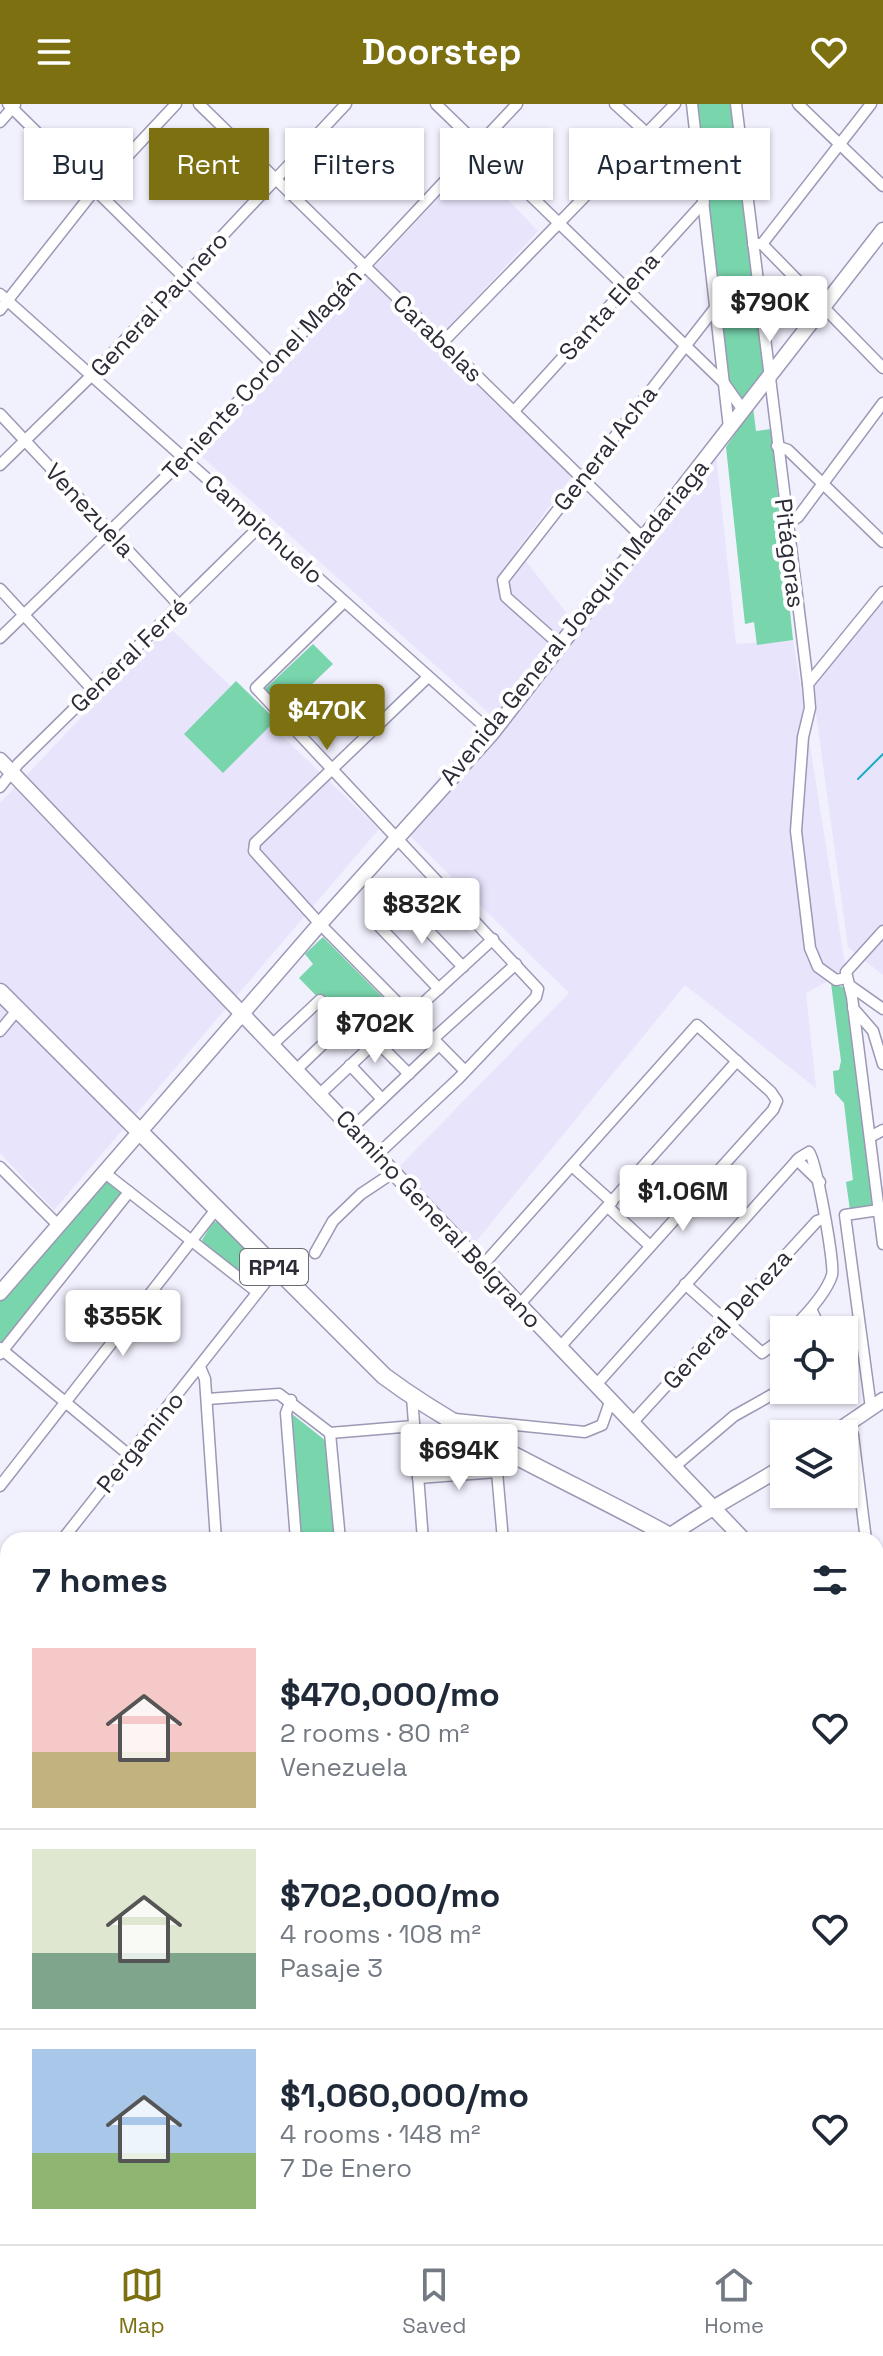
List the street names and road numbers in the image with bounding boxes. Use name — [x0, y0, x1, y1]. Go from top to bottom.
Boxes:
street label: General Paunero — [83, 225, 235, 383]
street label: Santa Elena — [552, 245, 666, 367]
street label: Teniente Coronel Magán — [156, 261, 368, 487]
street label: Carabelas — [386, 287, 490, 389]
street label: General Acha — [546, 379, 664, 517]
street label: Avenida General Joaquín Madariaga — [433, 452, 715, 791]
street label: Venezuela — [39, 456, 142, 564]
street label: Campichuelo — [198, 467, 330, 591]
street label: Pitágoras — [768, 497, 812, 609]
street label: General Ferré — [63, 591, 195, 719]
street label: Camino General Belgrano — [329, 1103, 549, 1335]
street label: General Deheza — [656, 1242, 798, 1396]
road number: RP14 — [240, 1249, 308, 1285]
street label: Pergamino — [90, 1385, 190, 1499]

